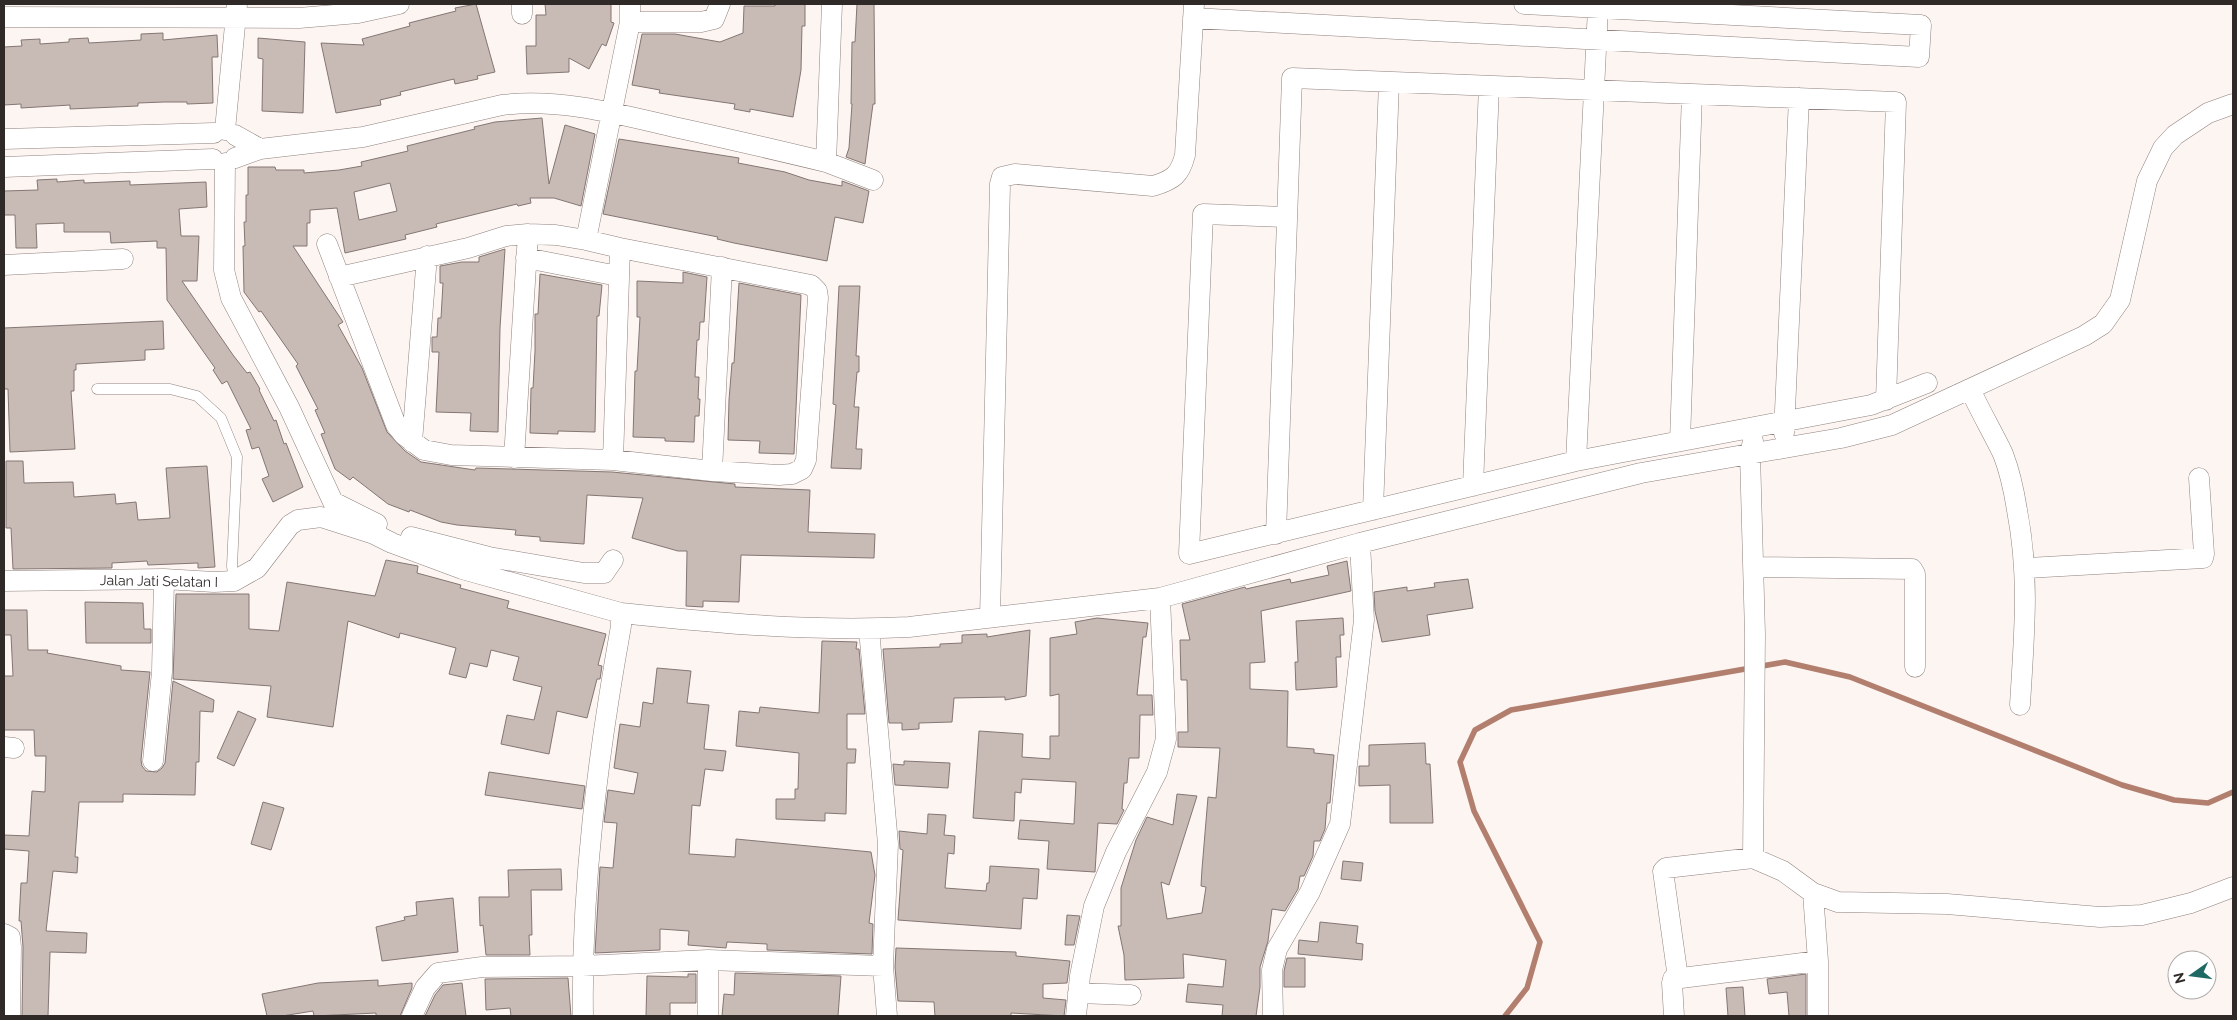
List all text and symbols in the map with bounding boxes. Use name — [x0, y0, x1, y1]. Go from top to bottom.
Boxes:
street label: Jalan Jati Selatan I — [100, 572, 218, 590]
north arrow — [2167, 950, 2217, 1000]
text: N — [2170, 971, 2188, 985]

